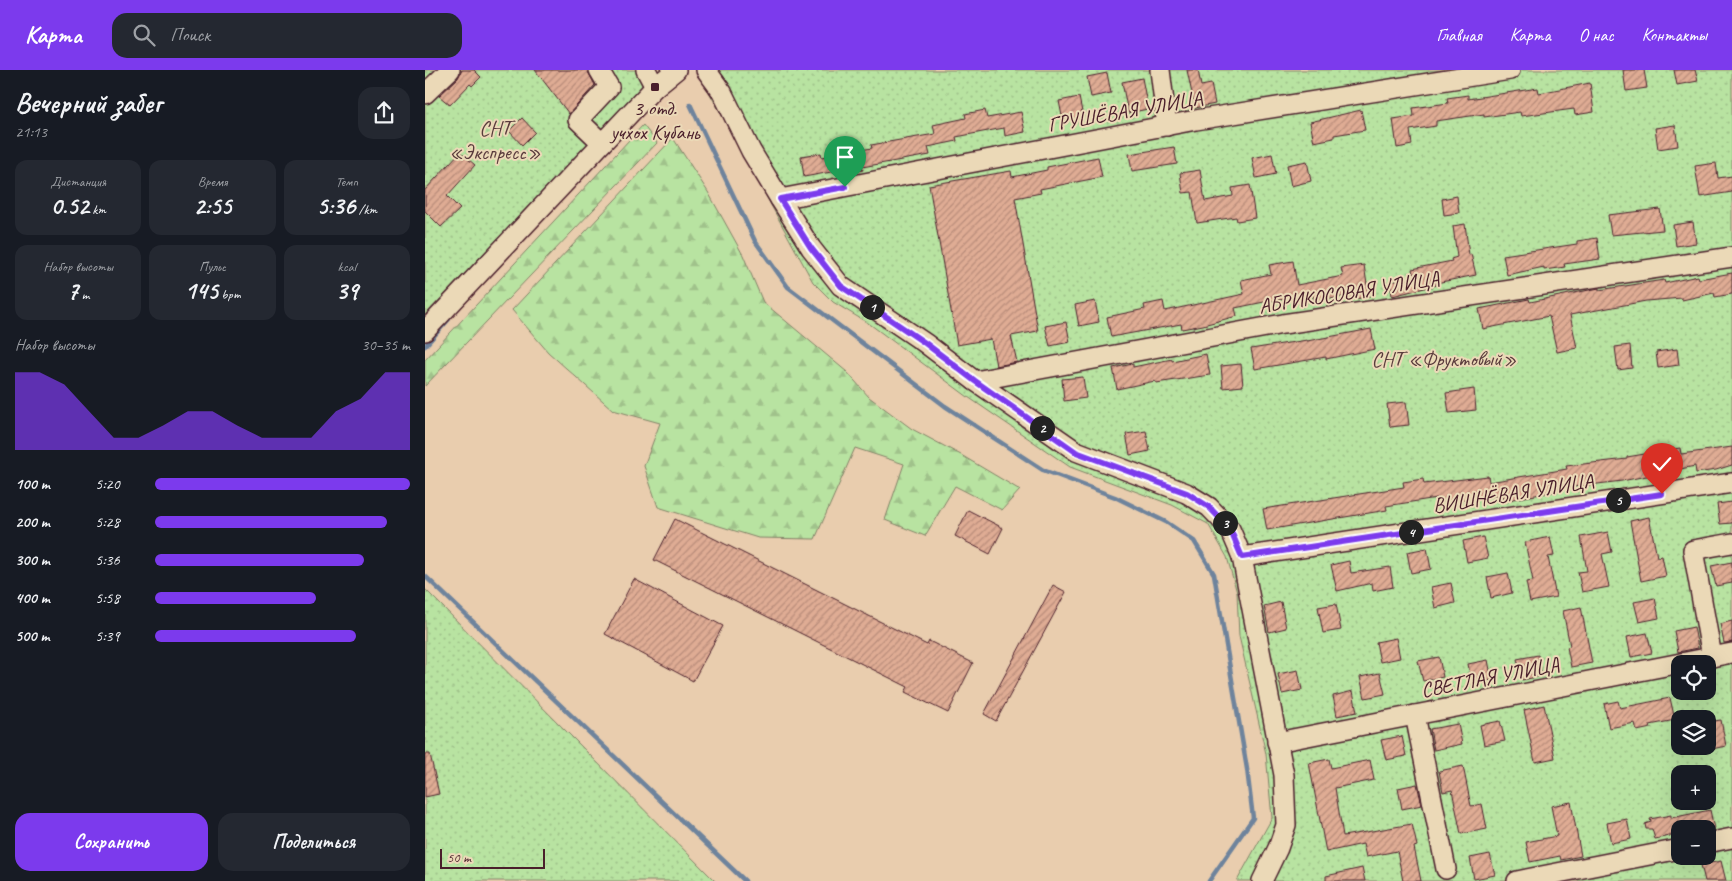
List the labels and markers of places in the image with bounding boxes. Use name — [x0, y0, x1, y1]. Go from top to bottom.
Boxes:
marker: 3 отд. учхох Кубань — [649, 81, 661, 93]
place label: 3 отд. учхох Кубань — [608, 95, 701, 145]
pin — [824, 136, 866, 187]
pin: 1 — [859, 294, 885, 320]
pin: 2 — [1029, 416, 1055, 440]
pin — [1641, 443, 1683, 494]
pin: 5 — [1605, 488, 1631, 512]
pin: 3 — [1213, 510, 1237, 536]
pin: 4 — [1399, 520, 1423, 544]

